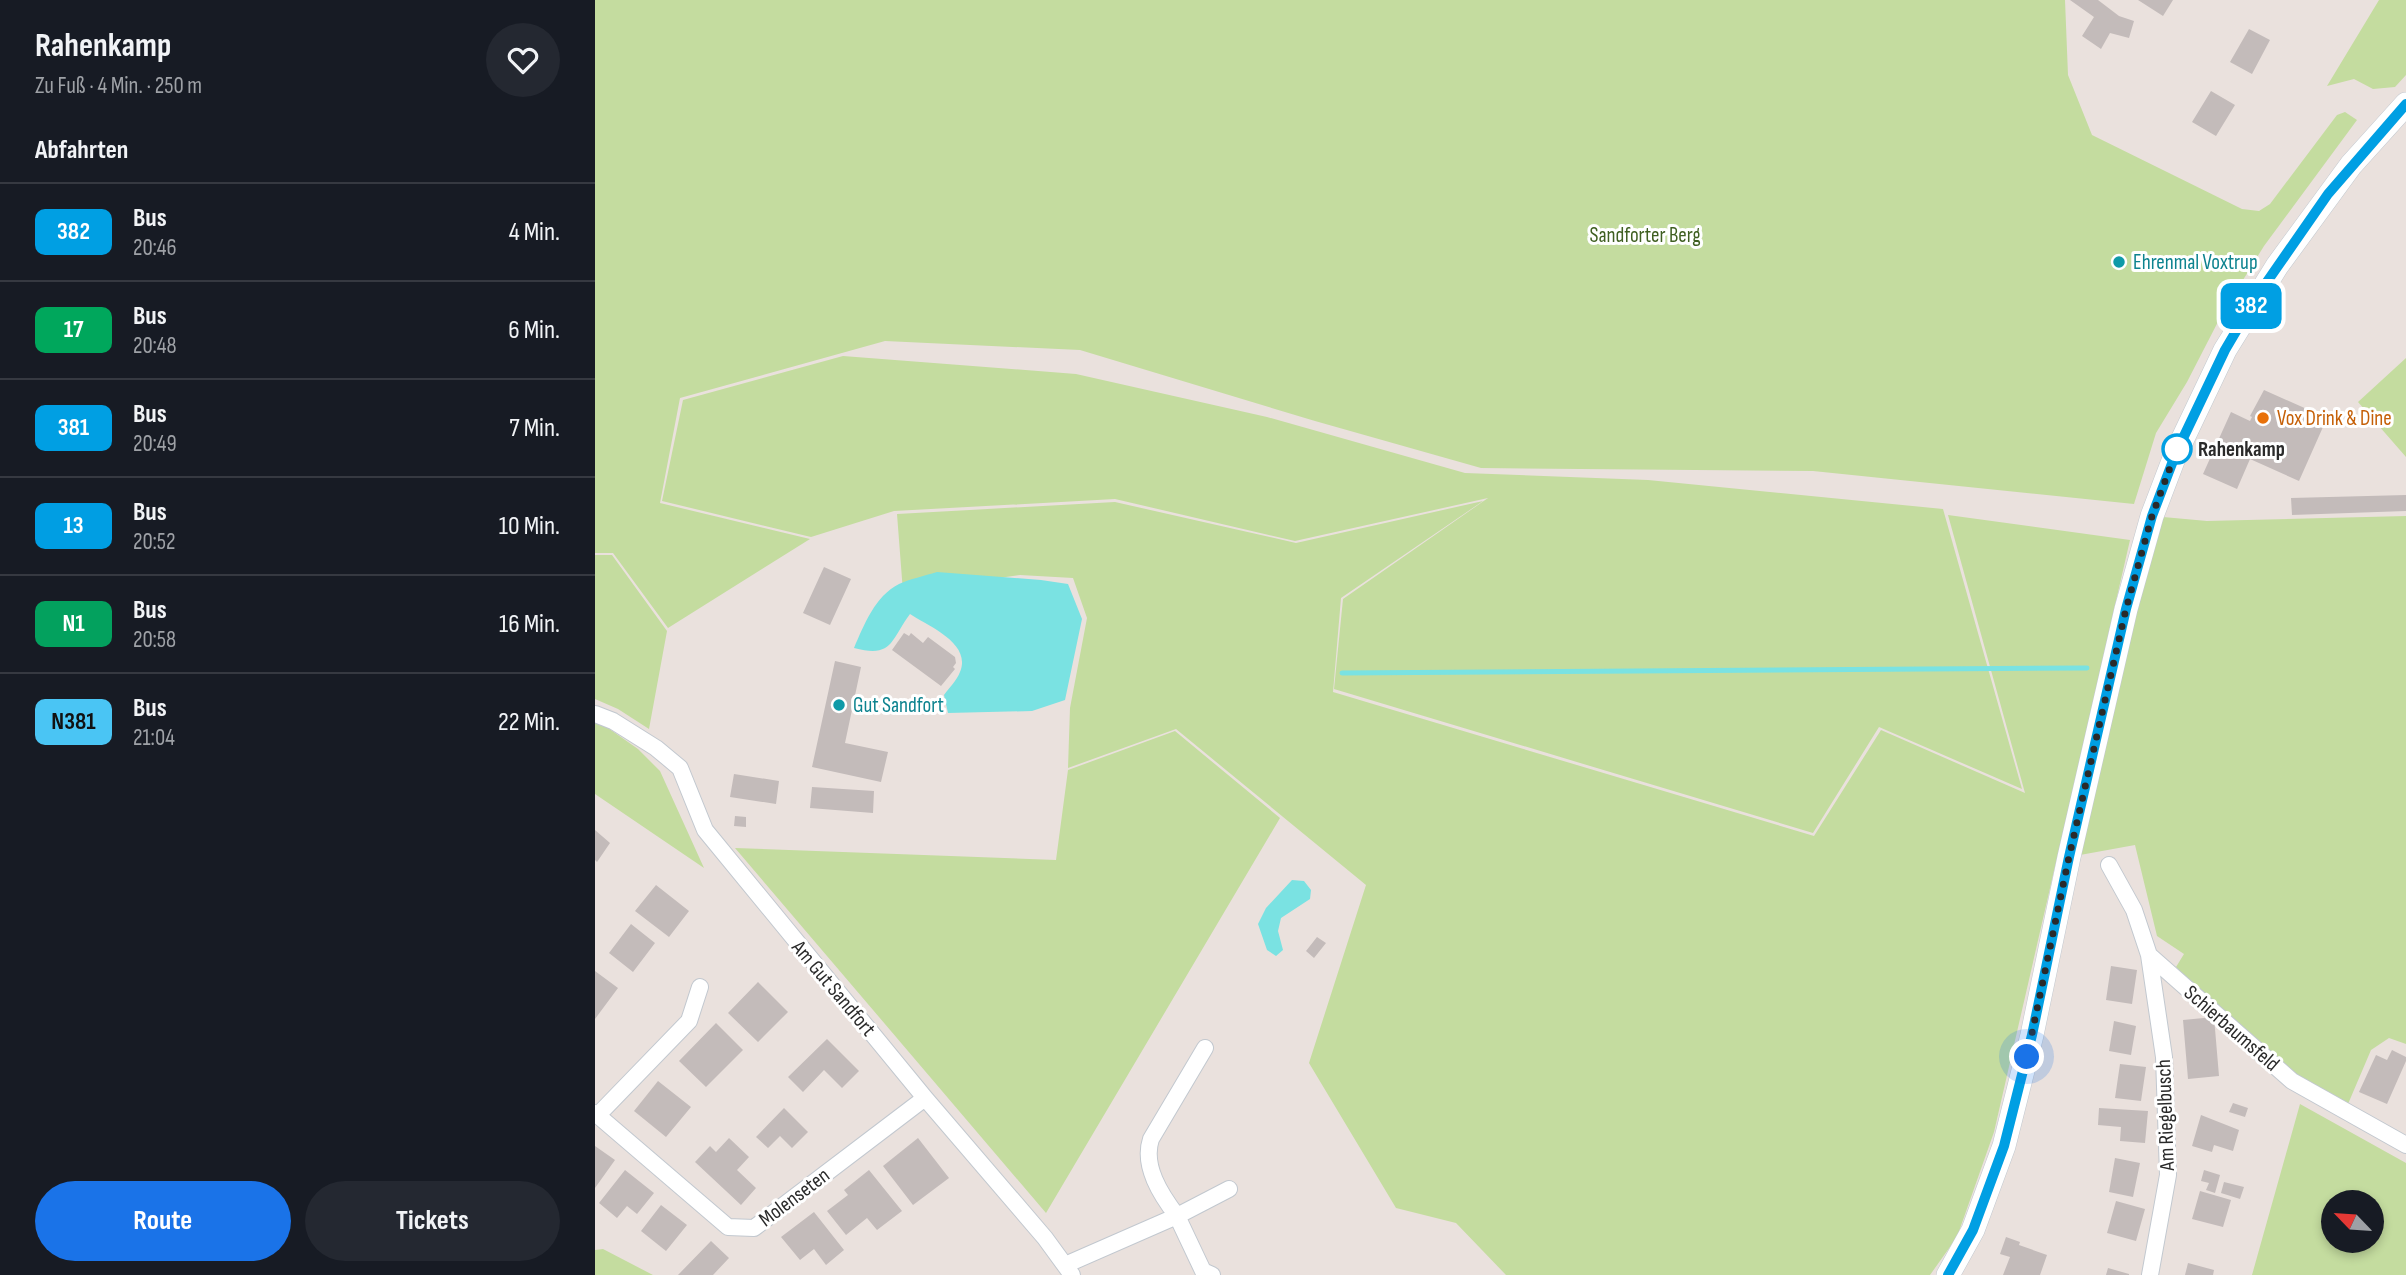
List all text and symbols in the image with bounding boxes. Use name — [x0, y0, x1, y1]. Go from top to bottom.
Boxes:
button: heart — [486, 23, 560, 97]
text: Rahenkamp — [35, 26, 171, 66]
text: Zu Fuß · 4 Min. · 250 m — [35, 72, 202, 100]
text: Abfahrten — [35, 135, 128, 166]
text: Bus — [133, 203, 167, 234]
text: 382 — [57, 217, 90, 246]
text: 4 Min. — [509, 217, 560, 248]
park label: Sandforter Berg — [1589, 223, 1701, 248]
text: 20:46 — [133, 234, 177, 262]
place label: Ehrenmal Voxtrup — [2133, 250, 2258, 275]
marker: Ehrenmal Voxtrup — [2111, 254, 2127, 270]
line badge: 382 — [2211, 283, 2291, 329]
text: 382 — [2235, 291, 2267, 320]
text: Bus — [133, 301, 167, 332]
text: 17 — [64, 315, 83, 344]
text: 6 Min. — [508, 315, 560, 346]
text: 20:48 — [133, 332, 177, 360]
text: Bus — [133, 399, 167, 430]
place label: Vox Drink & Dine — [2277, 406, 2392, 431]
marker: Vox Drink & Dine — [2255, 410, 2271, 426]
text: 381 — [58, 413, 89, 442]
text: 7 Min. — [509, 413, 560, 444]
text: 20:49 — [133, 430, 177, 458]
marker: Rahenkamp — [2162, 434, 2192, 464]
place label: Rahenkamp — [2198, 437, 2285, 462]
text: Bus — [133, 497, 167, 528]
text: 13 — [63, 511, 84, 540]
text: 10 Min. — [499, 511, 560, 542]
text: 20:52 — [133, 528, 176, 556]
text: Bus — [133, 595, 167, 626]
text: N1 — [62, 609, 85, 638]
text: 16 Min. — [499, 609, 560, 640]
text: 20:58 — [133, 626, 176, 654]
text: Bus — [133, 693, 167, 724]
place label: Gut Sandfort — [853, 693, 944, 718]
marker: Gut Sandfort — [831, 697, 847, 713]
text: N381 — [51, 707, 96, 736]
text: 22 Min. — [498, 707, 560, 738]
text: 21:04 — [133, 724, 175, 752]
street label: Am Gut Sandfort — [786, 935, 881, 1041]
street label: Schierbaumsfeld — [2179, 980, 2284, 1077]
your location — [2009, 1039, 2044, 1074]
street label: Am Riegelbusch — [2151, 1059, 2180, 1172]
street label: Molenseten — [754, 1163, 835, 1232]
button: Route — [35, 1181, 291, 1261]
button: Tickets — [305, 1181, 560, 1261]
north arrow — [2321, 1190, 2383, 1253]
map controls — [2321, 1190, 2384, 1253]

